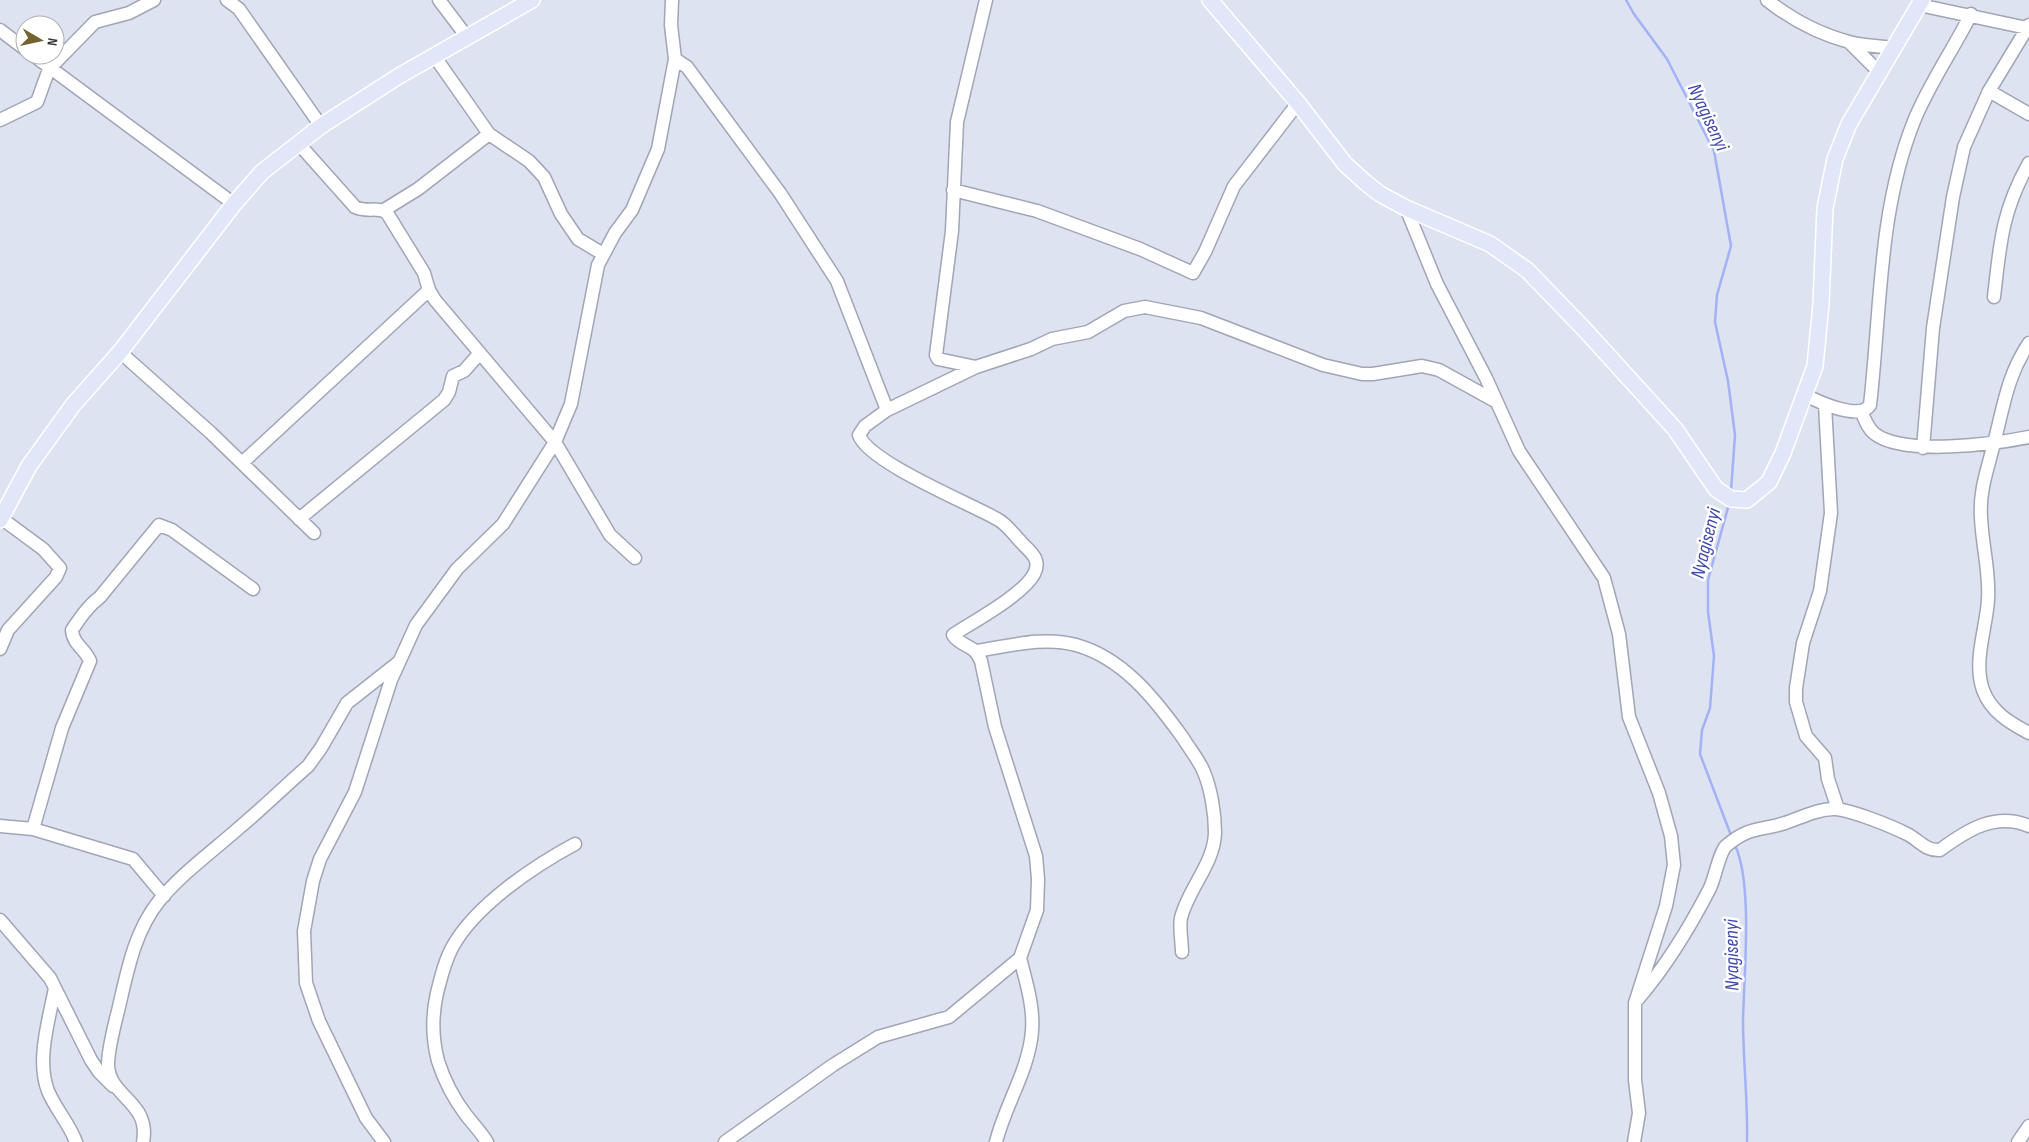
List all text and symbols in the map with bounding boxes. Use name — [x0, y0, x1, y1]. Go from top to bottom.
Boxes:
north arrow — [15, 15, 65, 65]
text: N — [43, 37, 61, 47]
water label: Nyagisenyi — [1682, 80, 1735, 156]
water label: Nyagisenyi — [1686, 504, 1727, 581]
water label: Nyagisenyi — [1719, 918, 1745, 991]

